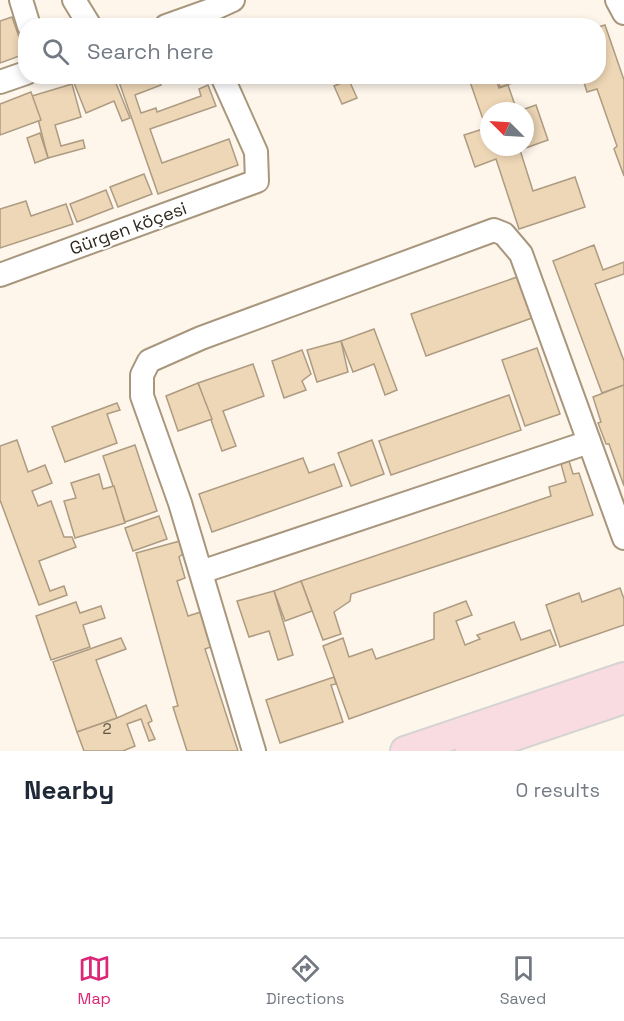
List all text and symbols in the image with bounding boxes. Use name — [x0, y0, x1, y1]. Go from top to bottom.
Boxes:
search box — [18, 18, 606, 84]
icon: search — [39, 35, 72, 68]
text: Search here — [87, 37, 214, 65]
north arrow — [480, 102, 534, 156]
street label: Gürgen köçesi — [66, 196, 190, 260]
house number: 2 — [102, 719, 112, 738]
text: Nearby — [24, 773, 114, 807]
text: 0 results — [516, 777, 600, 803]
tab: Map — [78, 952, 111, 1009]
tab: Directions — [266, 952, 345, 1009]
tab: Saved — [500, 952, 546, 1009]

